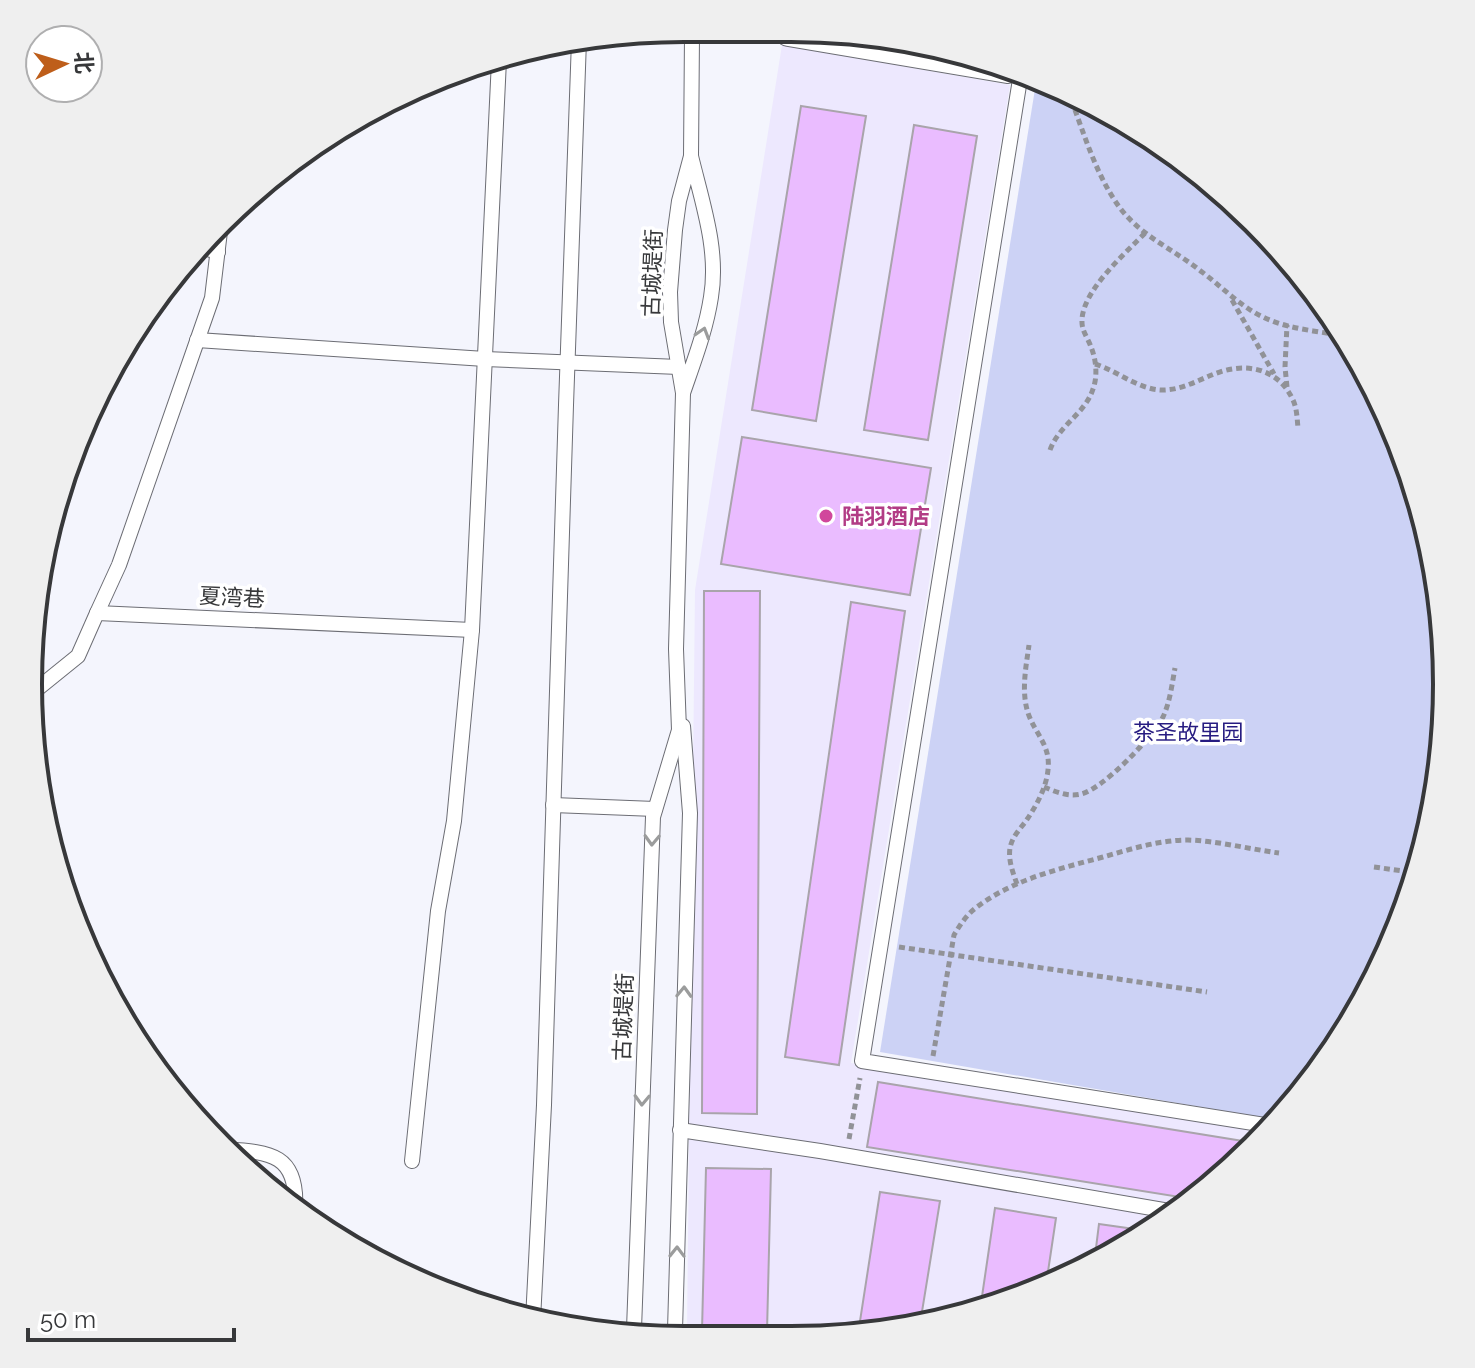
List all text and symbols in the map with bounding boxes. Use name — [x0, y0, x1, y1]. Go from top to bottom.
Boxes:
north arrow — [24, 24, 104, 104]
text: 北 — [70, 51, 98, 74]
street label: 古城堤街 — [637, 229, 667, 317]
one-way arrow — [694, 326, 710, 340]
place label: 陆羽酒店 — [842, 503, 930, 529]
marker: 陆羽酒店 — [817, 507, 835, 525]
street label: 夏湾巷 — [198, 582, 266, 612]
park label: 茶圣故里园 — [1133, 719, 1243, 745]
one-way arrow — [643, 834, 660, 847]
street label: 古城堤街 — [608, 973, 638, 1061]
one-way arrow — [675, 985, 693, 998]
one-way arrow — [634, 1094, 651, 1107]
one-way arrow — [668, 1245, 686, 1258]
scale bar — [28, 1292, 234, 1342]
text: 50 m — [40, 1305, 96, 1334]

